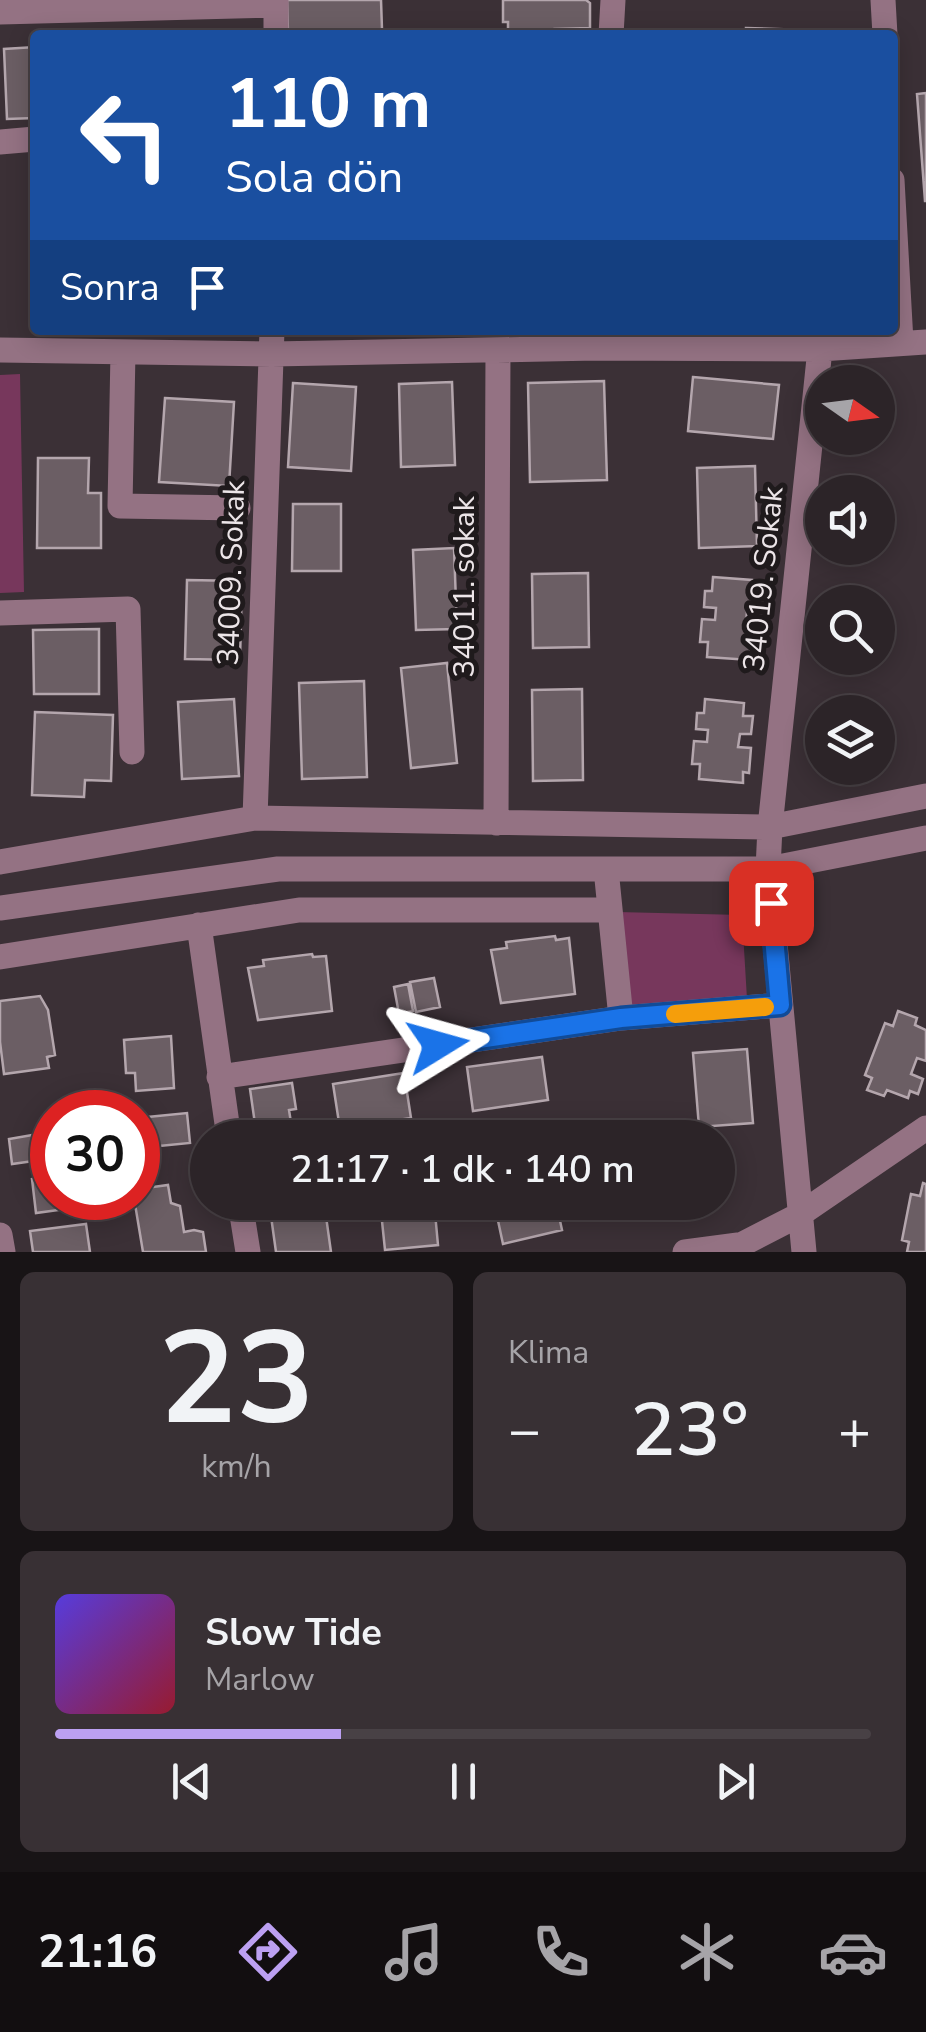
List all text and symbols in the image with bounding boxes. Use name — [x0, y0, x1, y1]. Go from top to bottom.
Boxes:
text: 110 m — [225, 56, 431, 152]
icon: left — [60, 70, 190, 200]
text: Sola dön — [225, 147, 403, 208]
icon: arrive — [180, 260, 235, 315]
text: Sonra — [60, 262, 160, 313]
north arrow — [805, 365, 895, 455]
map controls — [805, 365, 895, 785]
button: sound — [805, 475, 895, 565]
street label: 34009. Sokak — [208, 479, 255, 666]
street label: 34019. Sokak — [733, 484, 794, 673]
street label: 34011. sokak — [444, 495, 485, 678]
button: search — [805, 585, 895, 675]
button: layers — [805, 695, 895, 785]
pin — [729, 861, 814, 946]
icon: arrive — [744, 876, 799, 931]
position arrow — [386, 993, 490, 1097]
speed limit sign: 30 — [30, 1090, 160, 1220]
text: 21:17 · 1 dk · 140 m — [290, 1144, 635, 1195]
text: 23 — [158, 1291, 315, 1468]
text: Klima — [508, 1331, 589, 1374]
text: 23° — [630, 1379, 749, 1481]
text: − — [508, 1393, 541, 1468]
text: + — [838, 1393, 871, 1468]
text: km/h — [201, 1445, 272, 1488]
text: Slow Tide — [205, 1607, 382, 1658]
text: Marlow — [205, 1658, 315, 1701]
icon: previous — [164, 1754, 219, 1809]
icon: pause — [436, 1754, 491, 1809]
icon: next — [708, 1754, 763, 1809]
icon: directions — [233, 1917, 303, 1987]
icon: music — [379, 1917, 449, 1987]
icon: phone — [526, 1917, 596, 1987]
icon: climate — [672, 1917, 742, 1987]
icon: car — [818, 1917, 888, 1987]
text: 21:16 — [38, 1922, 157, 1983]

